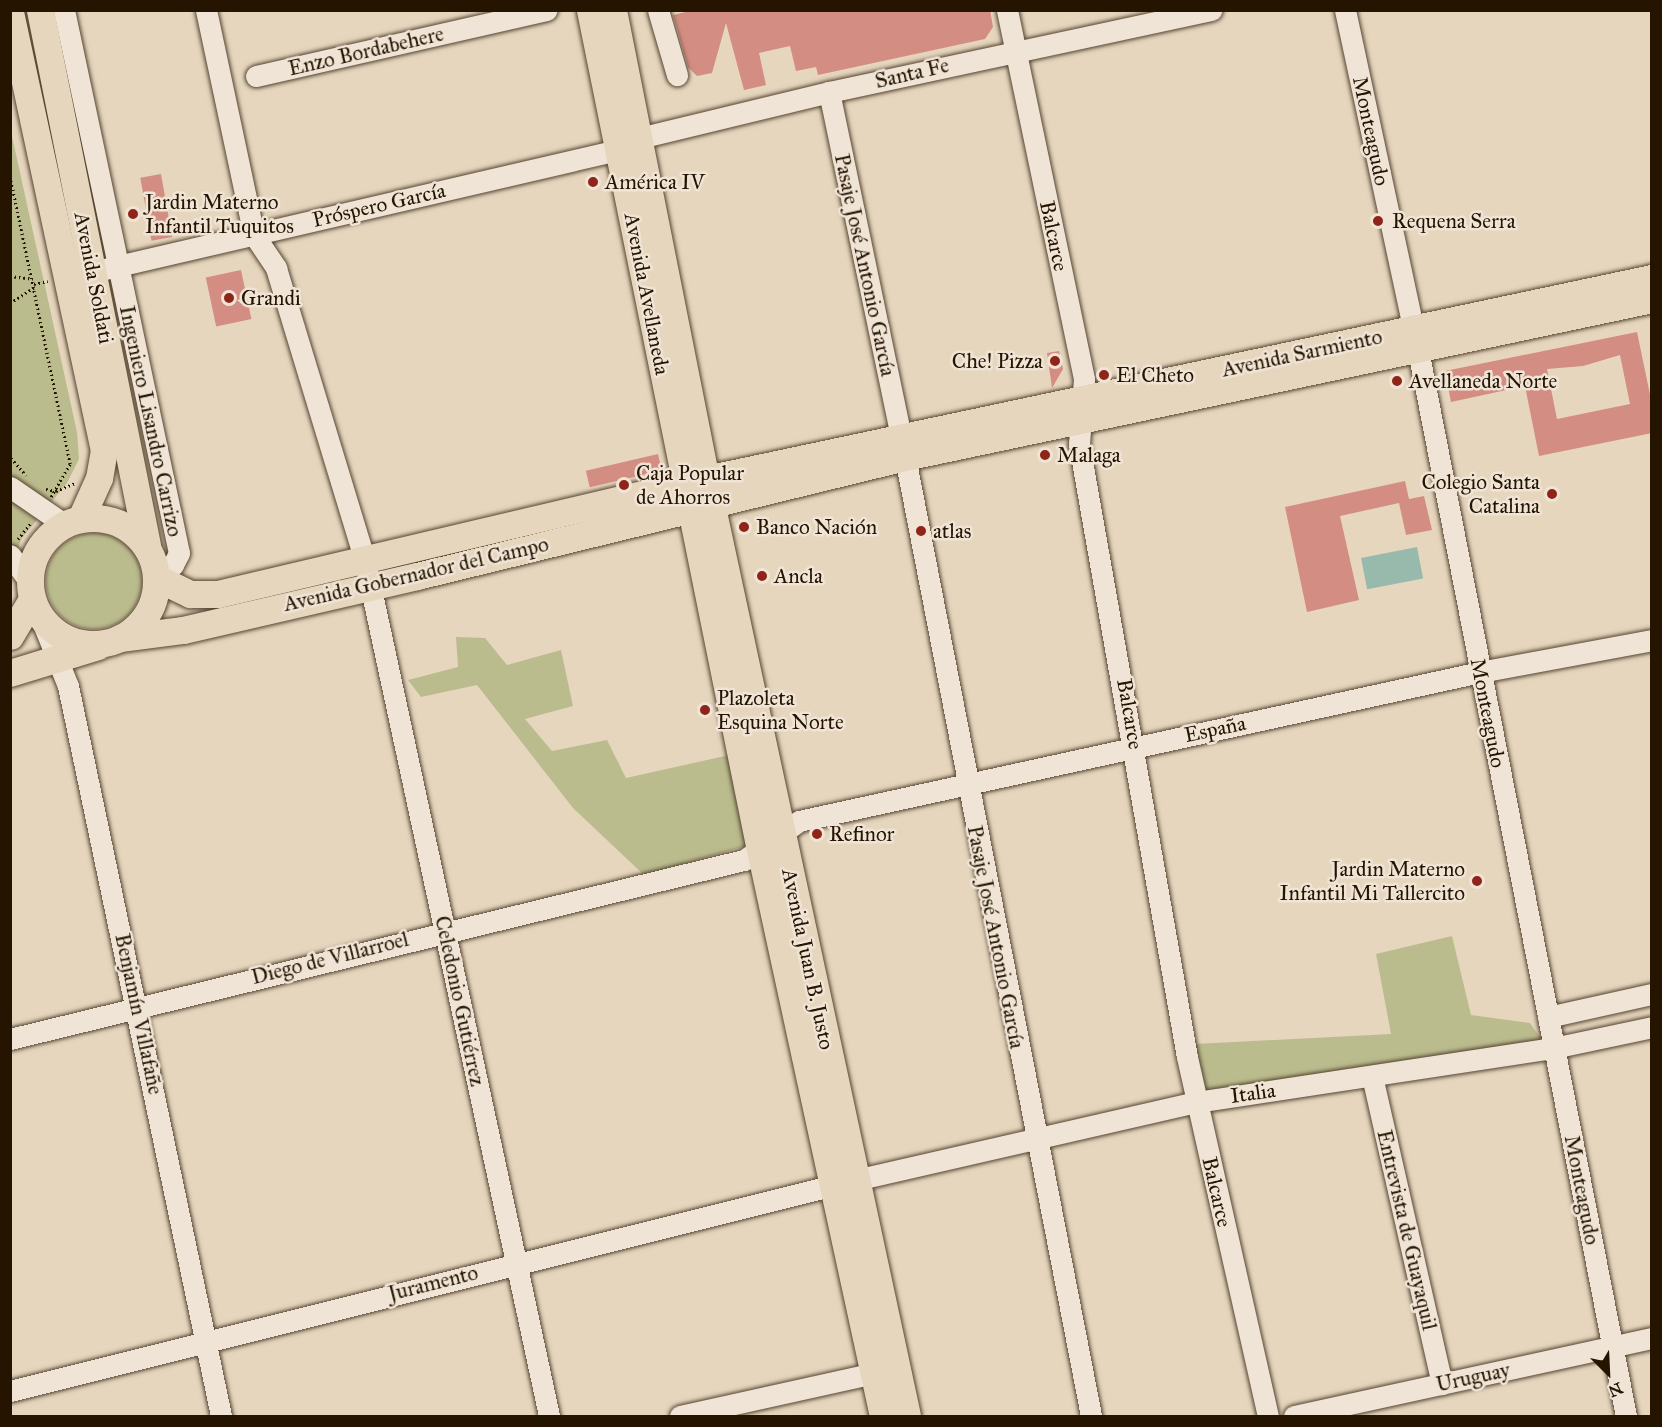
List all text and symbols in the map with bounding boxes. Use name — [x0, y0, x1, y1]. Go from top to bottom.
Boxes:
street label: Enzo Bordabehere — [286, 21, 446, 81]
street label: Santa Fe — [873, 52, 951, 94]
street label: Monteagudo — [1347, 74, 1395, 188]
street label: Pasaje José Antonio García — [829, 152, 901, 378]
place label: América IV — [605, 169, 705, 195]
marker: América IV — [586, 175, 600, 189]
street label: Próspero García — [310, 177, 448, 233]
place label: Jardin Materno Infantil Tuquitos — [145, 189, 294, 239]
street label: Balcarce — [1034, 198, 1074, 274]
marker: Jardin Materno Infantil Tuquitos — [126, 207, 140, 221]
place label: Requena Serra — [1392, 208, 1516, 234]
street label: Avenida Soldati — [69, 210, 119, 346]
street label: Avenida Avellaneda — [619, 211, 675, 377]
marker: Requena Serra — [1369, 212, 1387, 230]
place label: Grandi — [241, 285, 301, 311]
marker: Grandi — [222, 291, 236, 305]
street label: Ingeniero Lisandro Carrizo — [114, 303, 188, 539]
street label: Avenida Sarmiento — [1220, 324, 1384, 382]
place label: Che! Pizza — [952, 348, 1043, 374]
marker: Che! Pizza — [1048, 354, 1062, 368]
place label: El Cheto — [1116, 362, 1194, 388]
marker: El Cheto — [1097, 368, 1111, 382]
place label: Avellaneda Norte — [1409, 368, 1557, 394]
marker: Avellaneda Norte — [1390, 374, 1404, 388]
place label: Malaga — [1057, 442, 1121, 468]
marker: Malaga — [1038, 448, 1052, 462]
place label: Caja Popular de Ahorros — [636, 460, 744, 510]
place label: Colegio Santa Catalina — [1421, 469, 1540, 519]
marker: Caja Popular de Ahorros — [617, 478, 631, 492]
marker: Colegio Santa Catalina — [1545, 487, 1559, 501]
place label: Banco Nación — [756, 514, 877, 540]
place label: atlas — [933, 518, 972, 544]
marker: Banco Nación — [737, 520, 751, 534]
marker: atlas — [914, 524, 928, 538]
street label: Avenida Gobernador del Campo — [281, 531, 551, 617]
place label: Ancla — [774, 563, 823, 589]
marker: Ancla — [755, 569, 769, 583]
street label: Monteagudo — [1465, 656, 1511, 770]
street label: Balcarce — [1111, 677, 1149, 751]
place label: Plazoleta Esquina Norte — [717, 685, 844, 735]
marker: Plazoleta Esquina Norte — [698, 703, 712, 717]
street label: España — [1182, 710, 1248, 748]
place label: Refinor — [829, 821, 894, 847]
street label: Pasaje José Antonio García — [962, 823, 1030, 1051]
marker: Refinor — [810, 827, 824, 841]
place label: Jardin Materno Infantil Mi Tallercito — [1280, 856, 1465, 906]
street label: Avenida Juan B. Justo — [776, 866, 840, 1052]
marker: Jardin Materno Infantil Mi Tallercito — [1470, 874, 1484, 888]
street label: Celedonio Gutiérrez — [430, 914, 490, 1088]
street label: Diego de Villarroel — [249, 926, 411, 990]
street label: Benjamín Villafañe — [110, 931, 168, 1097]
street label: Italia — [1229, 1077, 1277, 1109]
street label: Entrevista de Guayaquil — [1372, 1127, 1442, 1333]
street label: Monteagudo — [1559, 1133, 1605, 1247]
street label: Balcarce — [1197, 1154, 1237, 1230]
street label: Juramento — [385, 1260, 481, 1306]
north arrow — [1578, 1343, 1638, 1403]
street label: Uruguay — [1434, 1357, 1512, 1397]
text: N — [1605, 1378, 1626, 1401]

